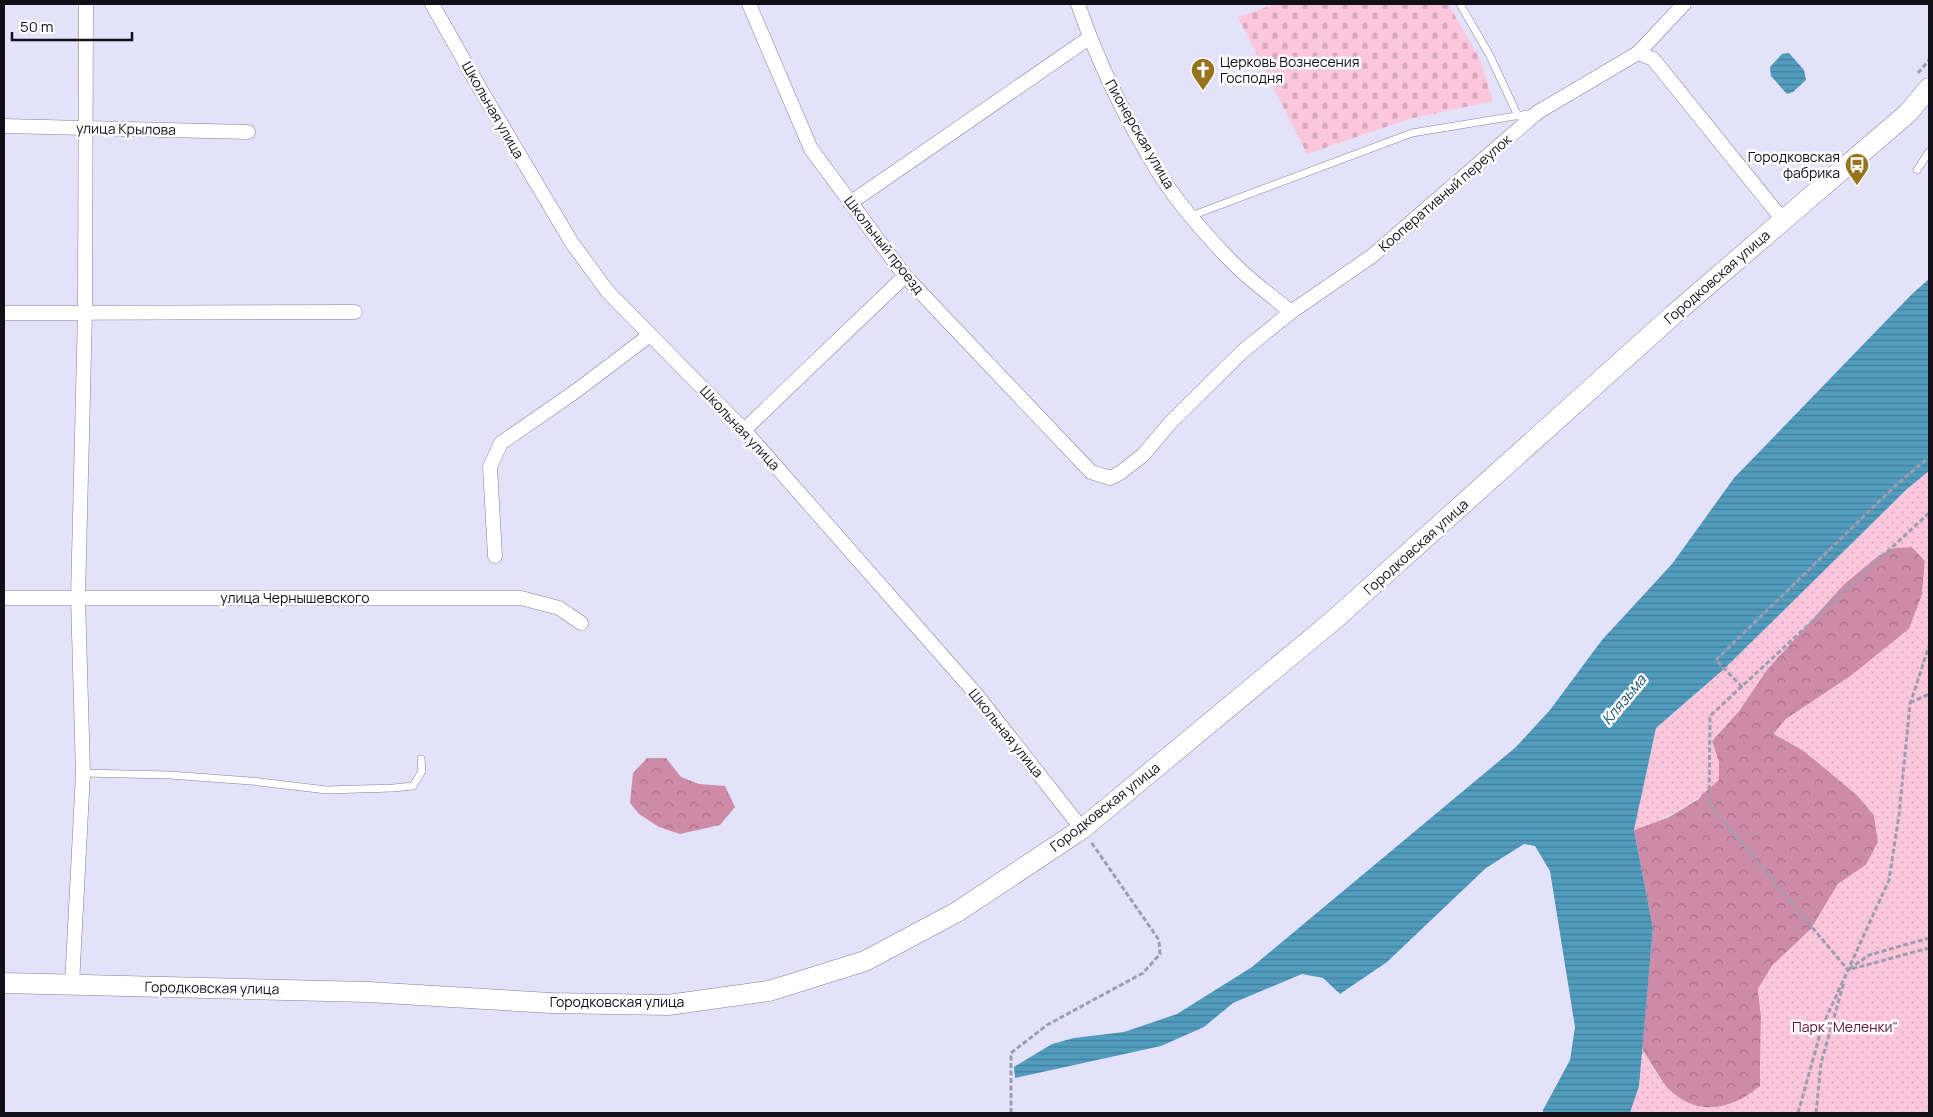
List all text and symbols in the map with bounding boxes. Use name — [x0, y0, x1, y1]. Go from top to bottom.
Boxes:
scale bar — [12, 10, 132, 42]
text: 50 m — [20, 16, 54, 37]
place label: Церковь Вознесения Господня — [1220, 52, 1360, 87]
church icon: Церковь Вознесения Господня — [1190, 57, 1216, 91]
street label: Школьная улица — [458, 58, 529, 162]
street label: Пионерская улица — [1101, 76, 1179, 192]
street label: улица Крылова — [76, 118, 176, 139]
street label: Кооперативный переулок — [1374, 129, 1516, 256]
place label: Городковская фабрика — [1748, 147, 1840, 182]
bus stop icon: Городковская фабрика — [1844, 152, 1870, 186]
street label: Школьный проезд — [840, 192, 929, 298]
street label: Городковская улица — [1660, 225, 1774, 328]
street label: Школьная улица — [696, 381, 785, 474]
street label: Городковская улица — [1359, 495, 1472, 599]
street label: улица Чернышевского — [220, 588, 370, 607]
water label: Клязьма — [1596, 670, 1651, 729]
street label: Школьная улица — [965, 684, 1048, 781]
street label: Городковская улица — [1046, 758, 1164, 856]
street label: Городковская улица — [145, 977, 280, 998]
street label: Городковская улица — [550, 992, 684, 1011]
park label: Парк "Меленки" — [1792, 1017, 1898, 1036]

